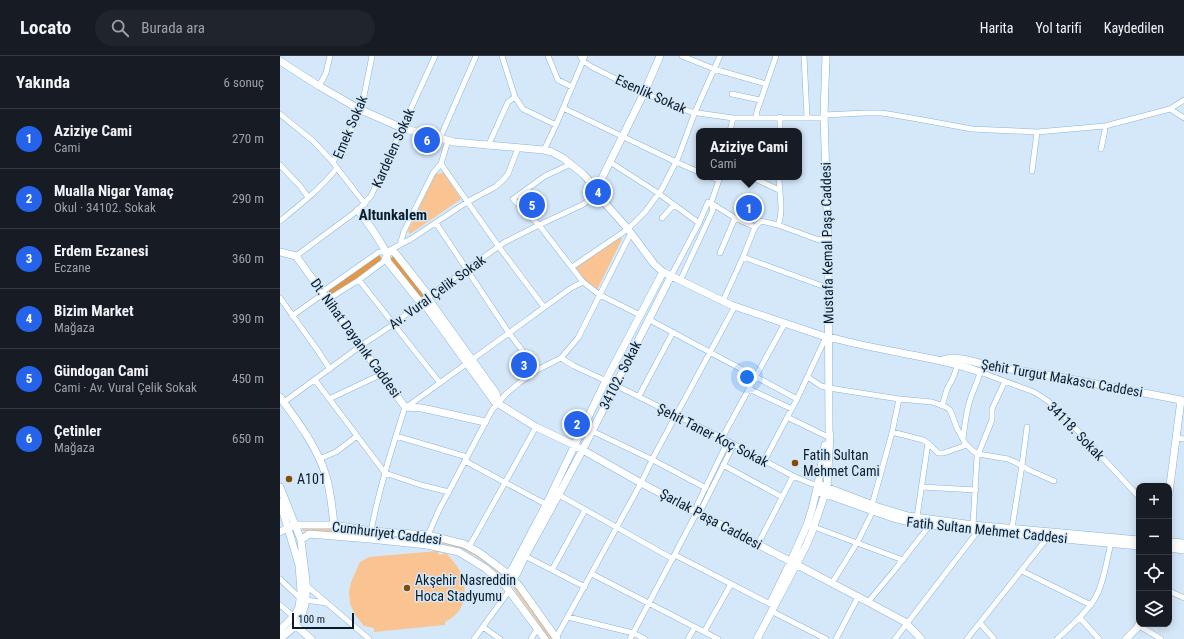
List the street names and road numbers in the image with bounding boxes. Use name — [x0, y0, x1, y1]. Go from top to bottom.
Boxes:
street label: Esenlik Sokak — [613, 71, 690, 117]
street label: Emek Sokak — [330, 92, 371, 161]
street label: Kardelen Sokak — [368, 105, 418, 190]
street label: Mustafa Kemal Paşa Caddesi — [818, 162, 836, 324]
street label: Av. Vural Çelik Sokak — [386, 251, 489, 332]
street label: Dt. Nihat Dayanık Caddesi — [307, 275, 405, 401]
street label: 34102. Sokak — [596, 337, 644, 412]
street label: Şehit Turgut Makascı Caddesi — [980, 356, 1144, 400]
street label: 34118. Sokak — [1044, 398, 1108, 464]
street label: Şehit Taner Koç Sokak — [655, 400, 772, 470]
street label: Şarlak Paşa Caddesi — [657, 485, 765, 553]
street label: Fatih Sultan Mehmet Caddesi — [906, 514, 1068, 546]
street label: Cumhuriyet Caddesi — [331, 518, 443, 548]

